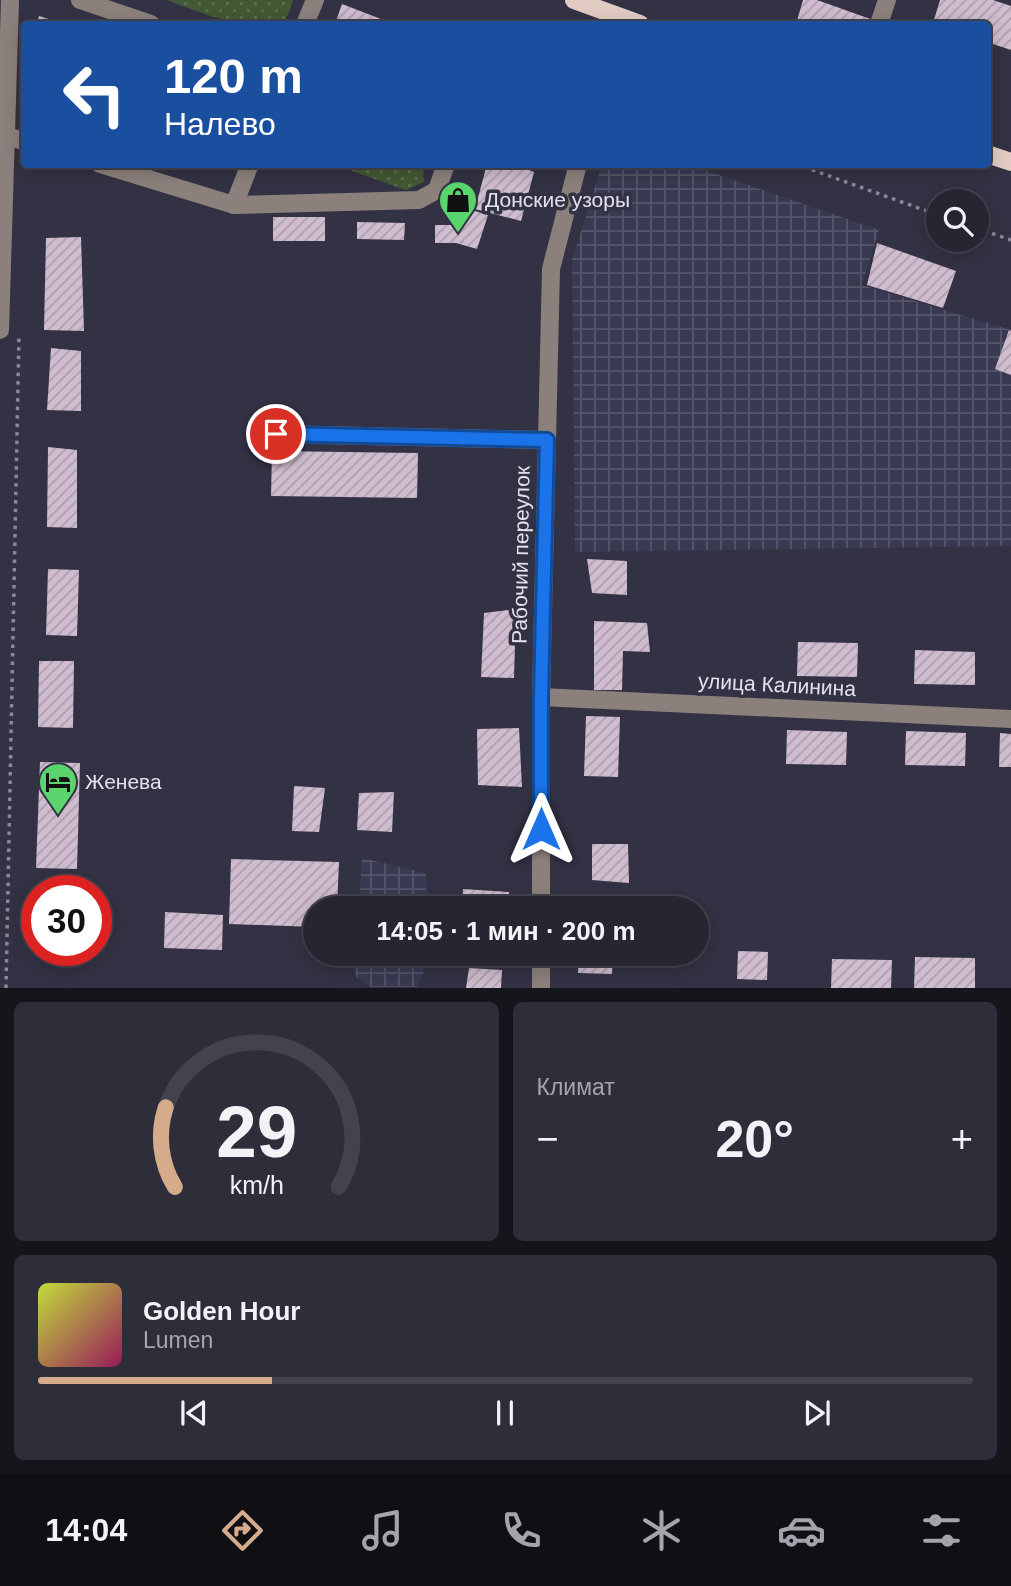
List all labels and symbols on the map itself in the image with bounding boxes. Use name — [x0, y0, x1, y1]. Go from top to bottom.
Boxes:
shop icon: Донские узоры — [437, 179, 479, 234]
place label: Донские узоры — [485, 188, 630, 211]
pin — [246, 404, 306, 464]
street label: Рабочий переулок — [507, 465, 534, 644]
street label: улица Калинина — [697, 669, 857, 700]
hotel icon: Женева — [37, 761, 79, 816]
place label: Женева — [85, 770, 162, 793]
position arrow — [504, 792, 578, 866]
speed limit sign: 30 — [21, 875, 112, 966]

